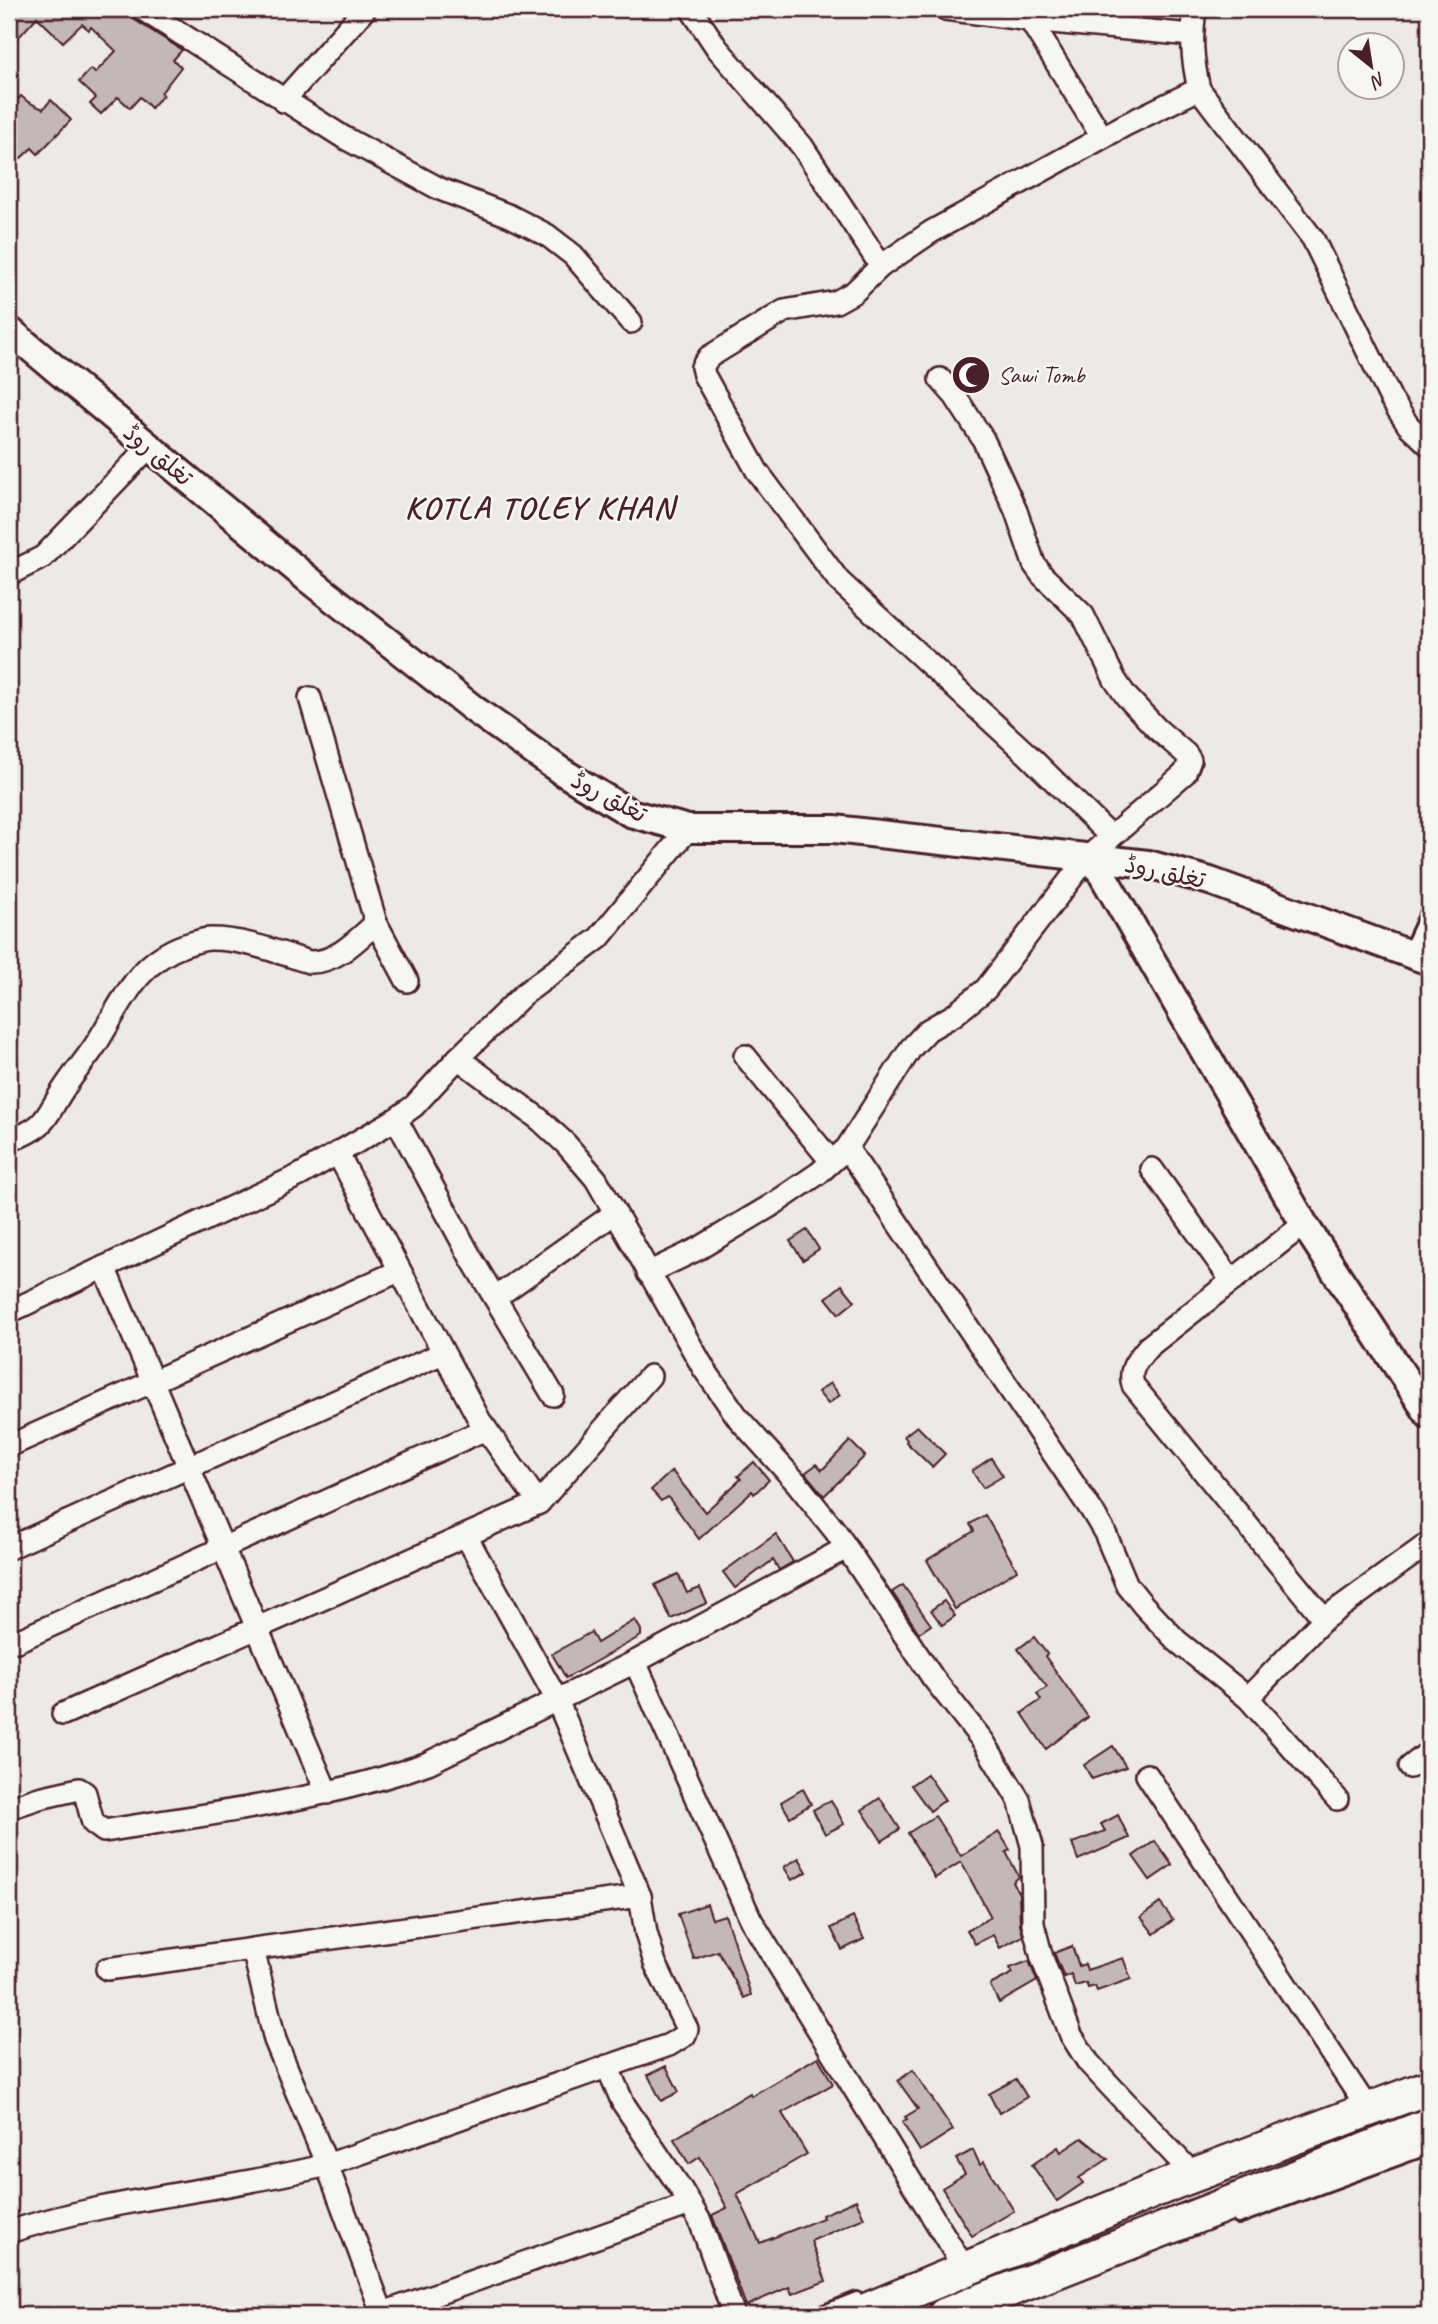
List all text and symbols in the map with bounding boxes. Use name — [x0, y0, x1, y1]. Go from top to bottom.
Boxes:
north arrow — [1336, 32, 1406, 102]
text: N — [1365, 67, 1390, 95]
mosque icon: Sawi Tomb — [950, 354, 992, 396]
place label: Sawi Tomb — [998, 360, 1086, 390]
street label: تغلق روڈ — [117, 417, 200, 493]
district label: KOTLA TOLEY KHAN — [405, 487, 678, 528]
street label: تغلق روڈ — [566, 765, 653, 830]
street label: تغلق روڈ — [1122, 849, 1209, 895]

